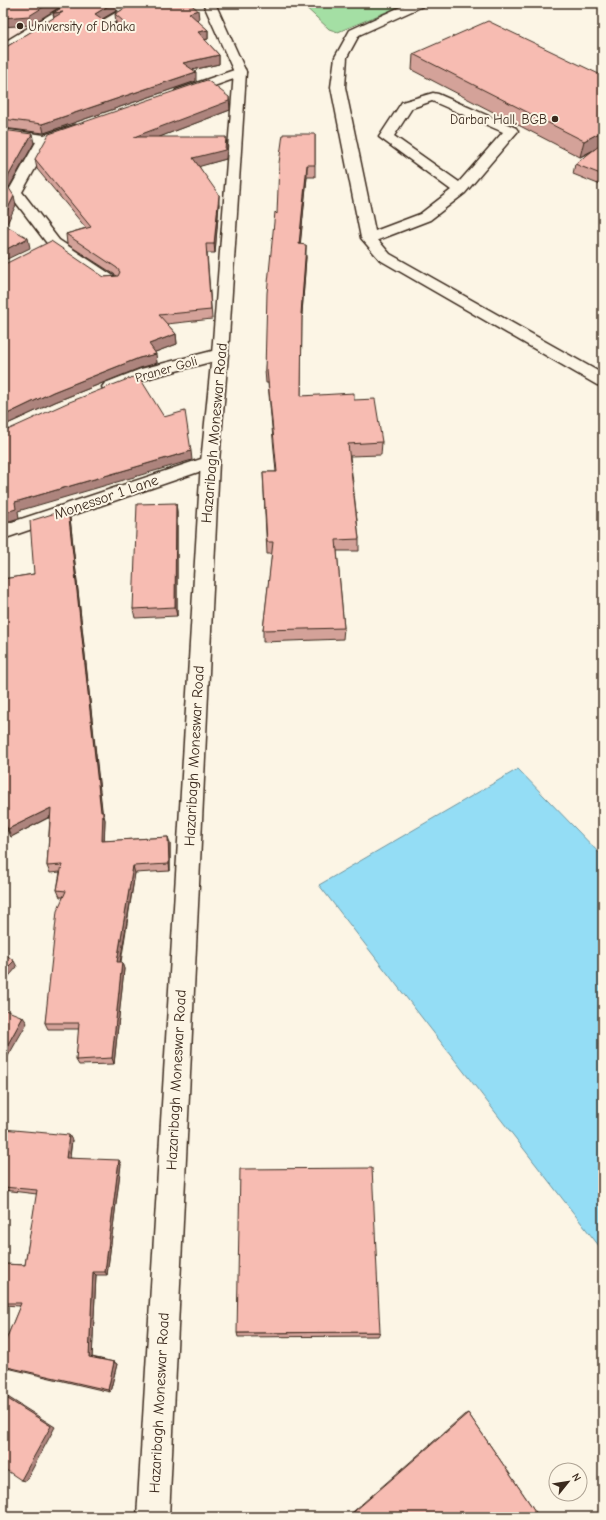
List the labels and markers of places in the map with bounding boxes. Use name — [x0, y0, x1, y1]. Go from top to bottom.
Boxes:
place label: University of Dhaka — [28, 19, 136, 34]
marker: University of Dhaka — [15, 21, 25, 31]
place label: Darbar Hall, BGB — [450, 112, 547, 127]
marker: Darbar Hall, BGB — [550, 114, 560, 124]

